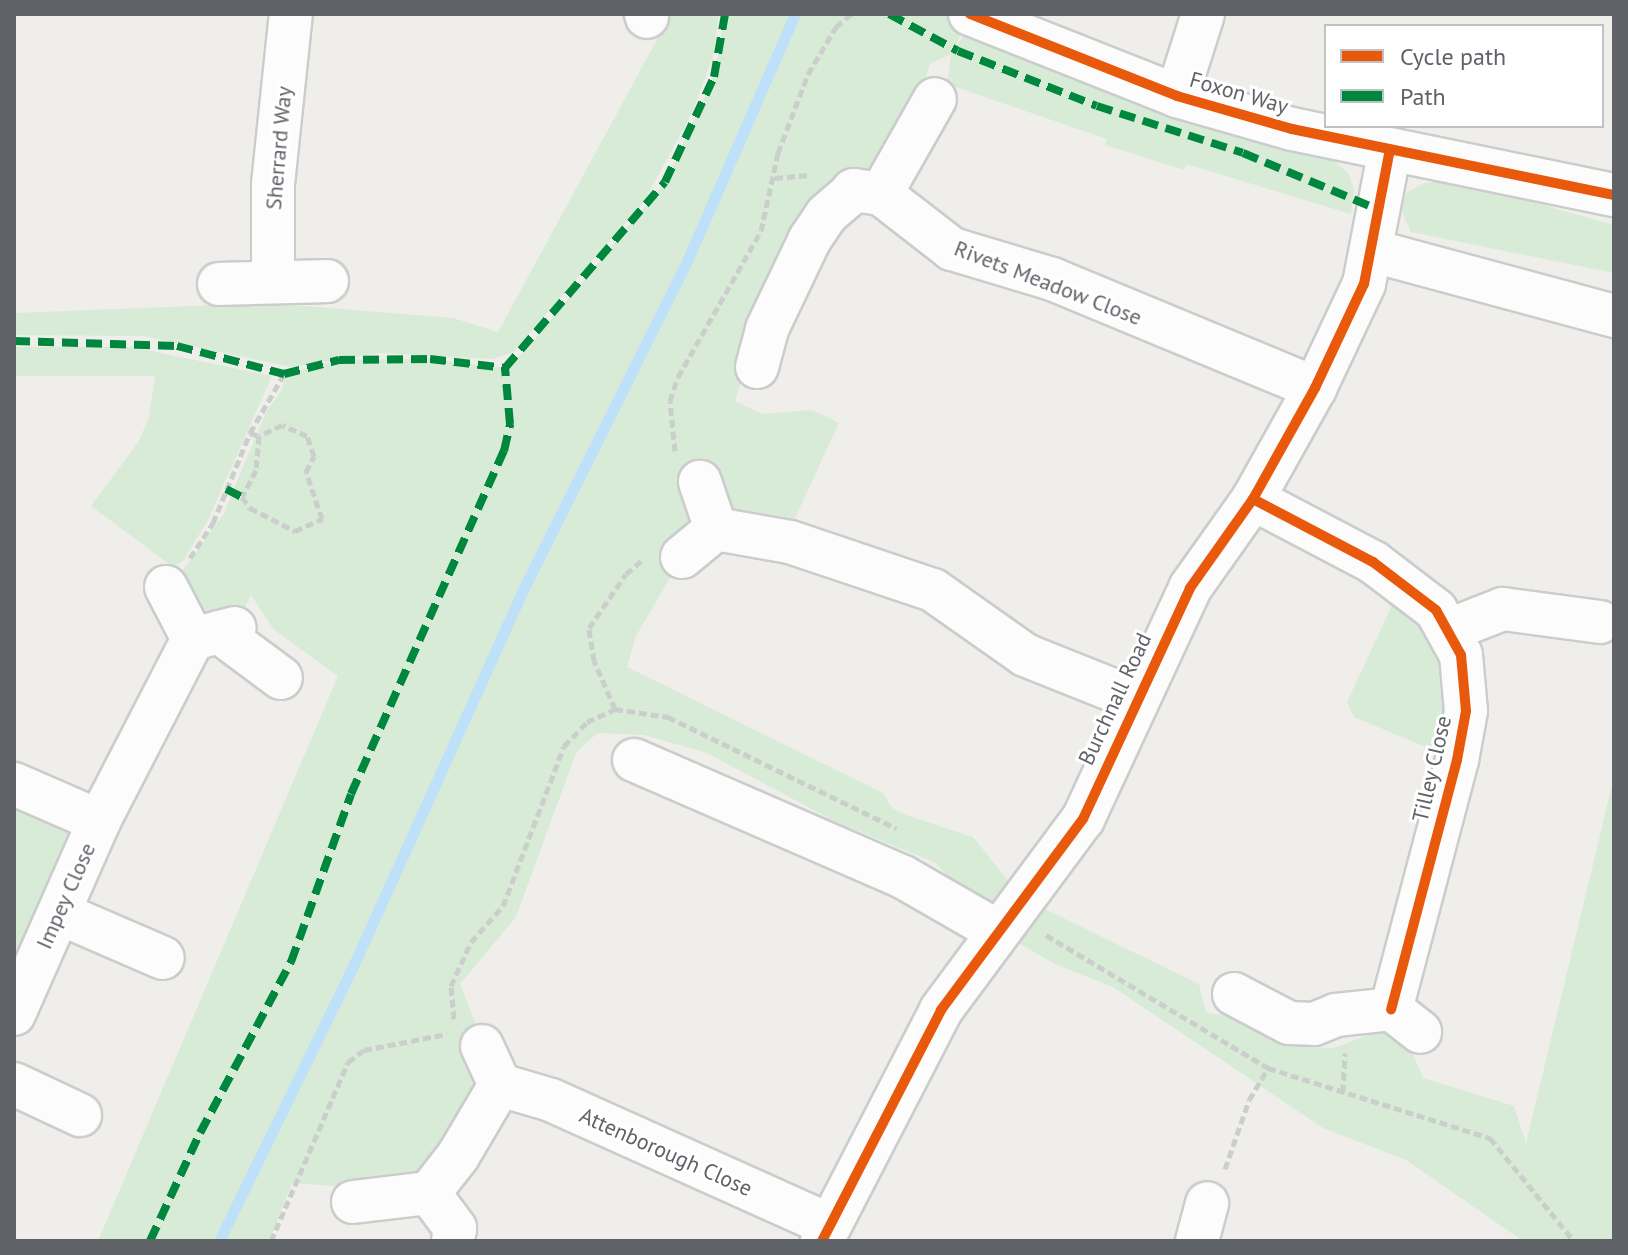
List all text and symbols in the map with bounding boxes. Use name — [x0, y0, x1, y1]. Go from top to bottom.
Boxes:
legend — [1324, 24, 1604, 128]
text: Cycle path — [1400, 41, 1506, 72]
street label: Foxon Way — [1187, 66, 1291, 120]
text: Path — [1400, 81, 1446, 112]
street label: Sherrard Way — [260, 85, 298, 211]
street label: Rivets Meadow Close — [950, 235, 1146, 331]
street label: Burchnall Road — [1073, 629, 1157, 769]
street label: Tilley Close — [1407, 713, 1457, 825]
street label: Impey Close — [31, 838, 101, 954]
street label: Attenborough Close — [576, 1102, 756, 1202]

